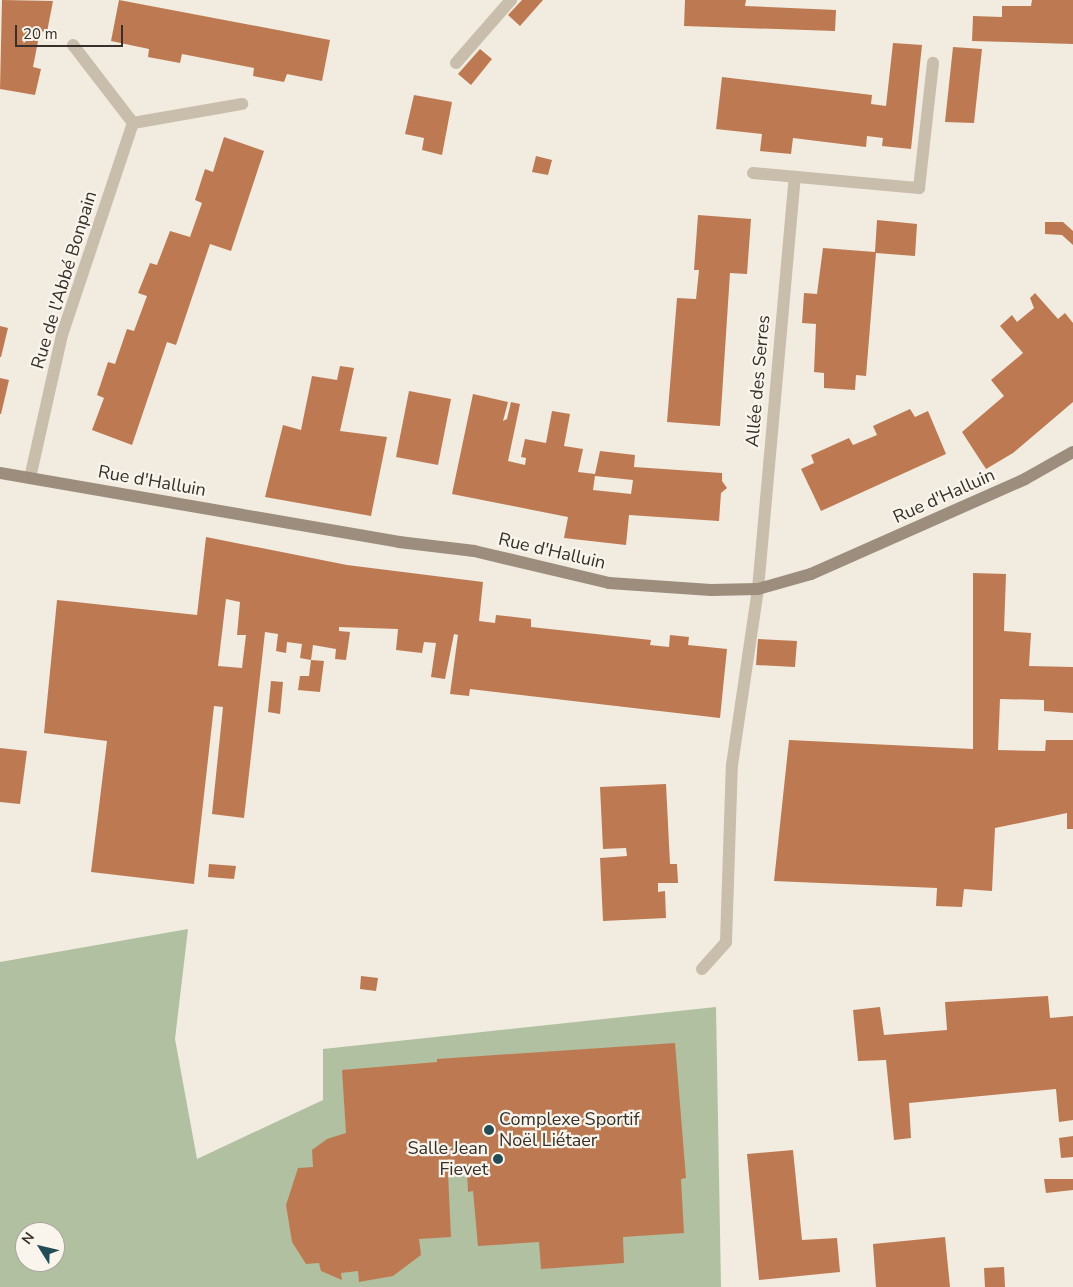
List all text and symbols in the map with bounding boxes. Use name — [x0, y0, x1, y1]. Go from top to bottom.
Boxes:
scale bar — [18, 15, 125, 47]
text: 20 m — [23, 24, 58, 44]
street label: Rue de l'Abbé Bonpain — [27, 188, 101, 372]
street label: Allée des Serres — [741, 314, 775, 448]
street label: Rue d'Halluin — [96, 461, 208, 501]
street label: Rue d'Halluin — [890, 464, 998, 528]
street label: Rue d'Halluin — [496, 528, 608, 574]
place label: Complexe Sportif Noël Liétaer — [499, 1109, 640, 1152]
marker: Complexe Sportif Noël Liétaer — [483, 1124, 495, 1136]
place label: Salle Jean Fievet — [407, 1138, 488, 1180]
marker: Salle Jean Fievet — [492, 1153, 504, 1165]
north arrow — [15, 1222, 65, 1272]
text: N — [17, 1229, 39, 1248]

